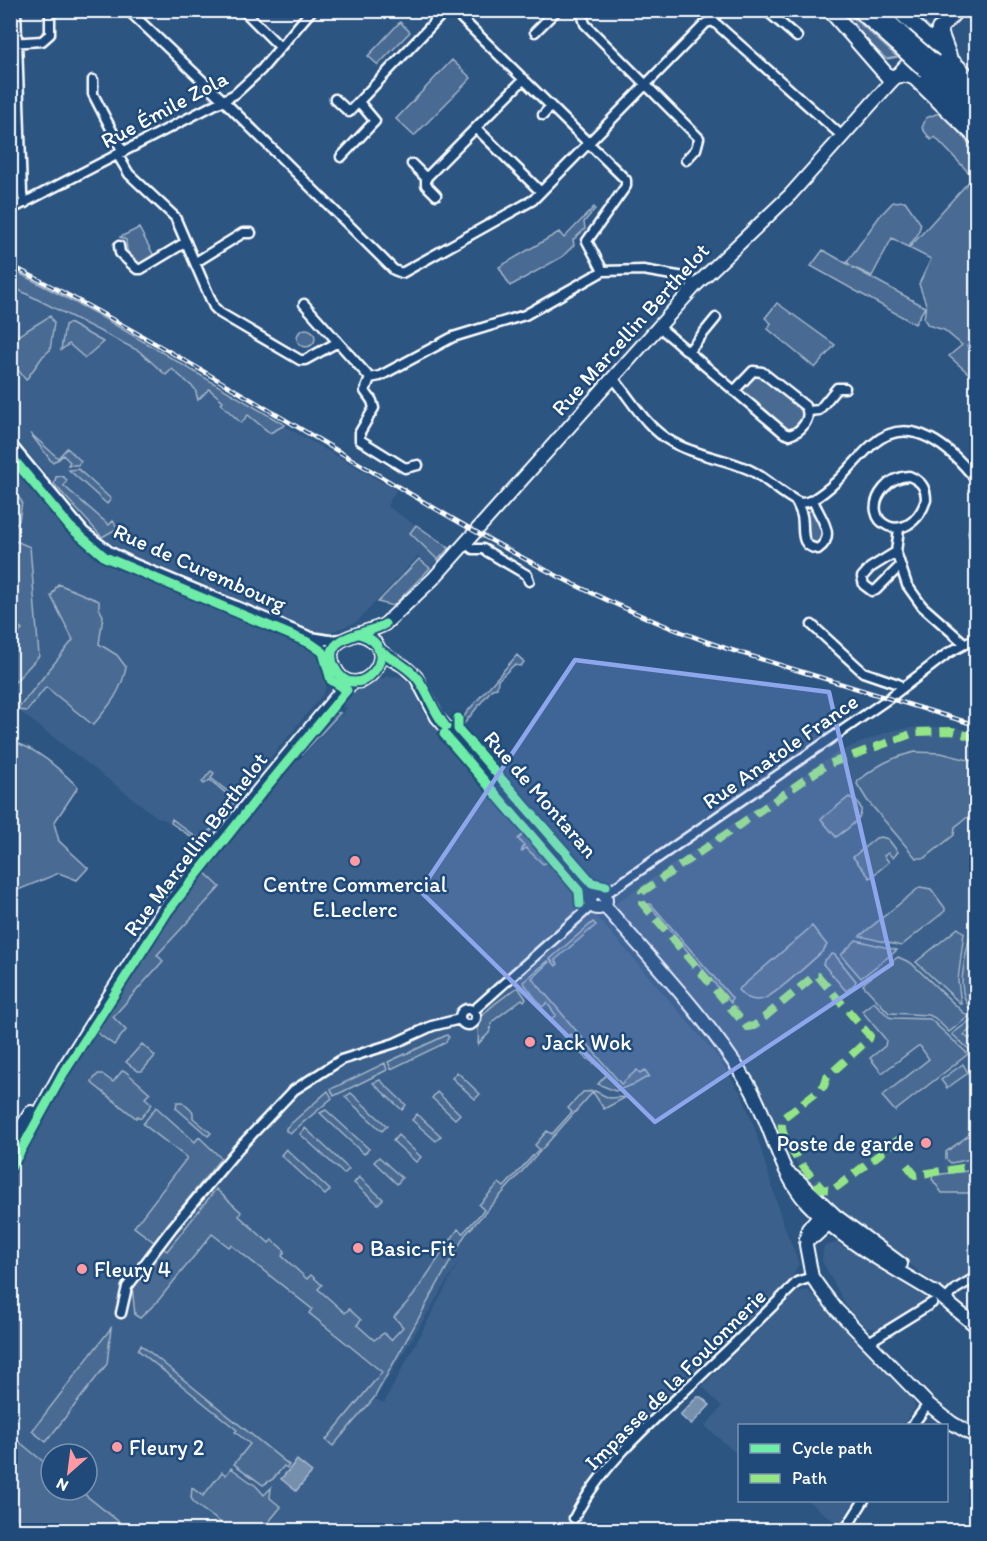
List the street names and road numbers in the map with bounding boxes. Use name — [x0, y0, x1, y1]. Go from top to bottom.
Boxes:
street label: Rue Émile Zola — [96, 64, 233, 154]
street label: Rue Marcellin Berthelot — [546, 237, 715, 421]
street label: Rue de Curembourg — [109, 517, 291, 618]
street label: Rue Anatole France — [697, 688, 863, 815]
street label: Rue de Montaran — [478, 725, 603, 864]
street label: Rue Marcellin Berthelot — [117, 747, 273, 942]
street label: Impasse de la Foulonnerie — [579, 1283, 772, 1476]

